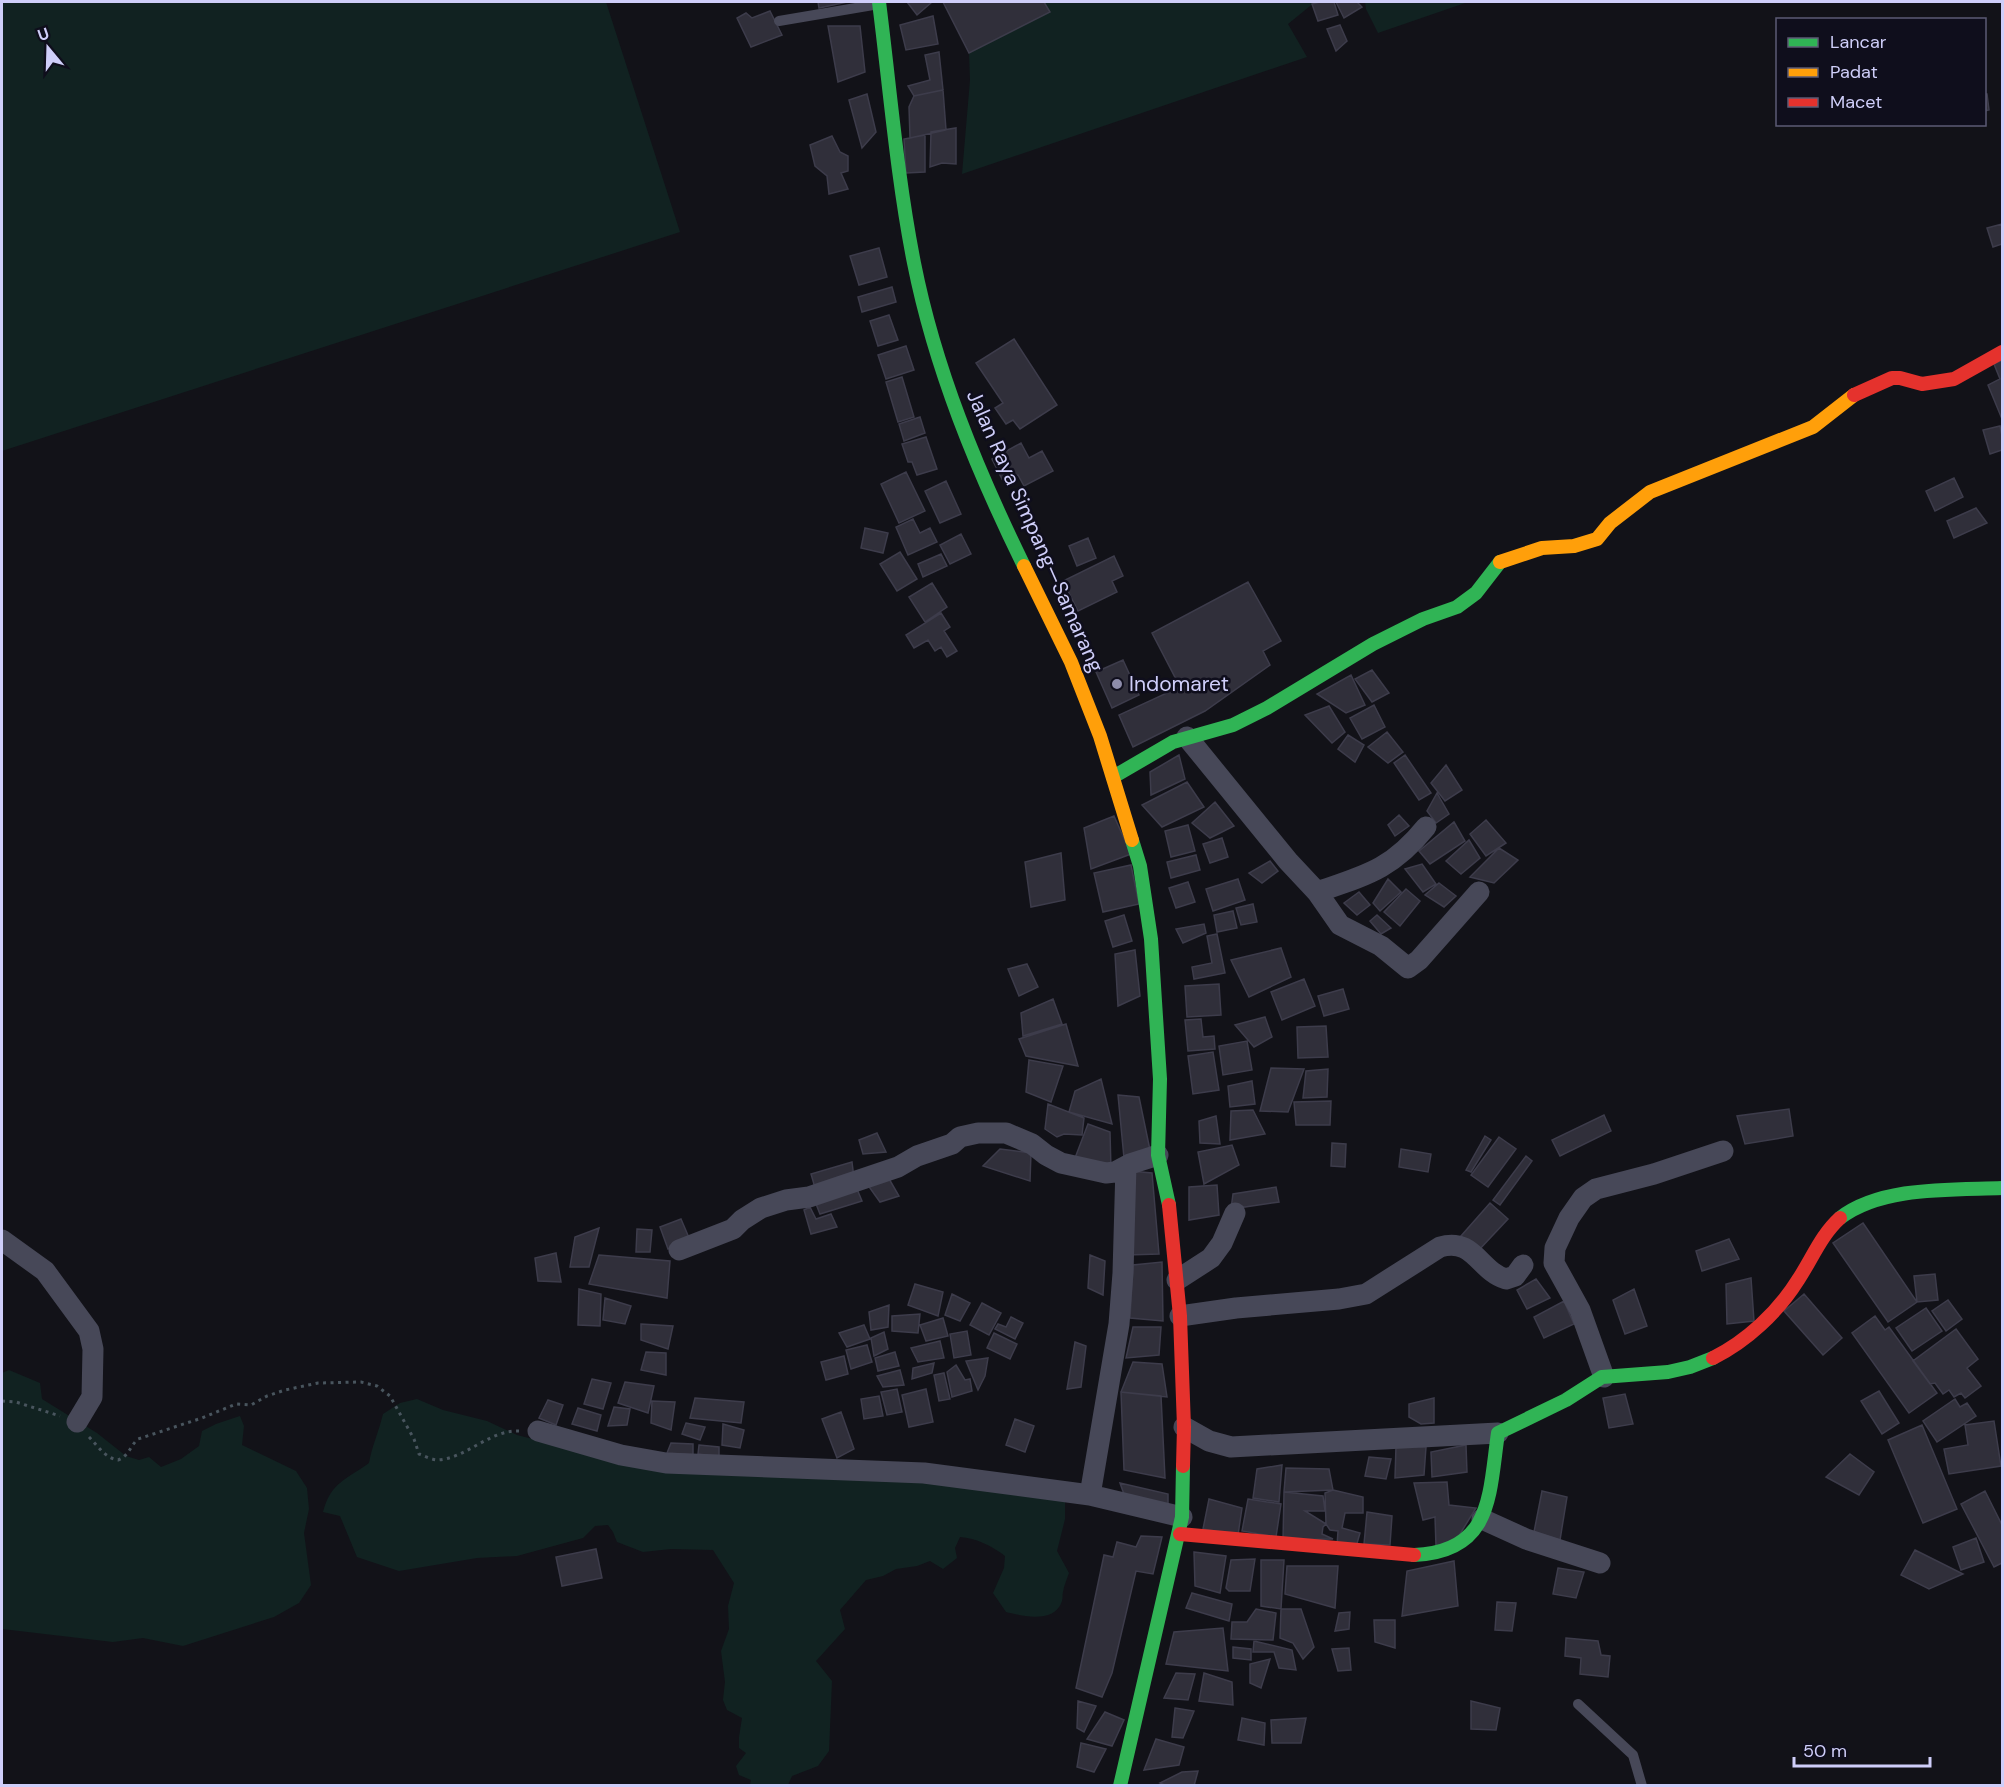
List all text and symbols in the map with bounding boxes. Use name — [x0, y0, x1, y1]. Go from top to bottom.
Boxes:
north arrow — [18, 18, 78, 78]
legend — [1776, 18, 1986, 126]
text: U — [35, 23, 52, 46]
text: Lancar — [1830, 30, 1887, 54]
text: Padat — [1830, 60, 1878, 84]
text: Macet — [1830, 90, 1882, 114]
street label: Jalan Raya Simpang—Samarang — [960, 385, 1110, 677]
place label: Indomaret — [1129, 670, 1229, 698]
marker: Indomaret — [1110, 677, 1124, 691]
scale bar — [1794, 1730, 1930, 1768]
text: 50 m — [1803, 1739, 1847, 1763]

